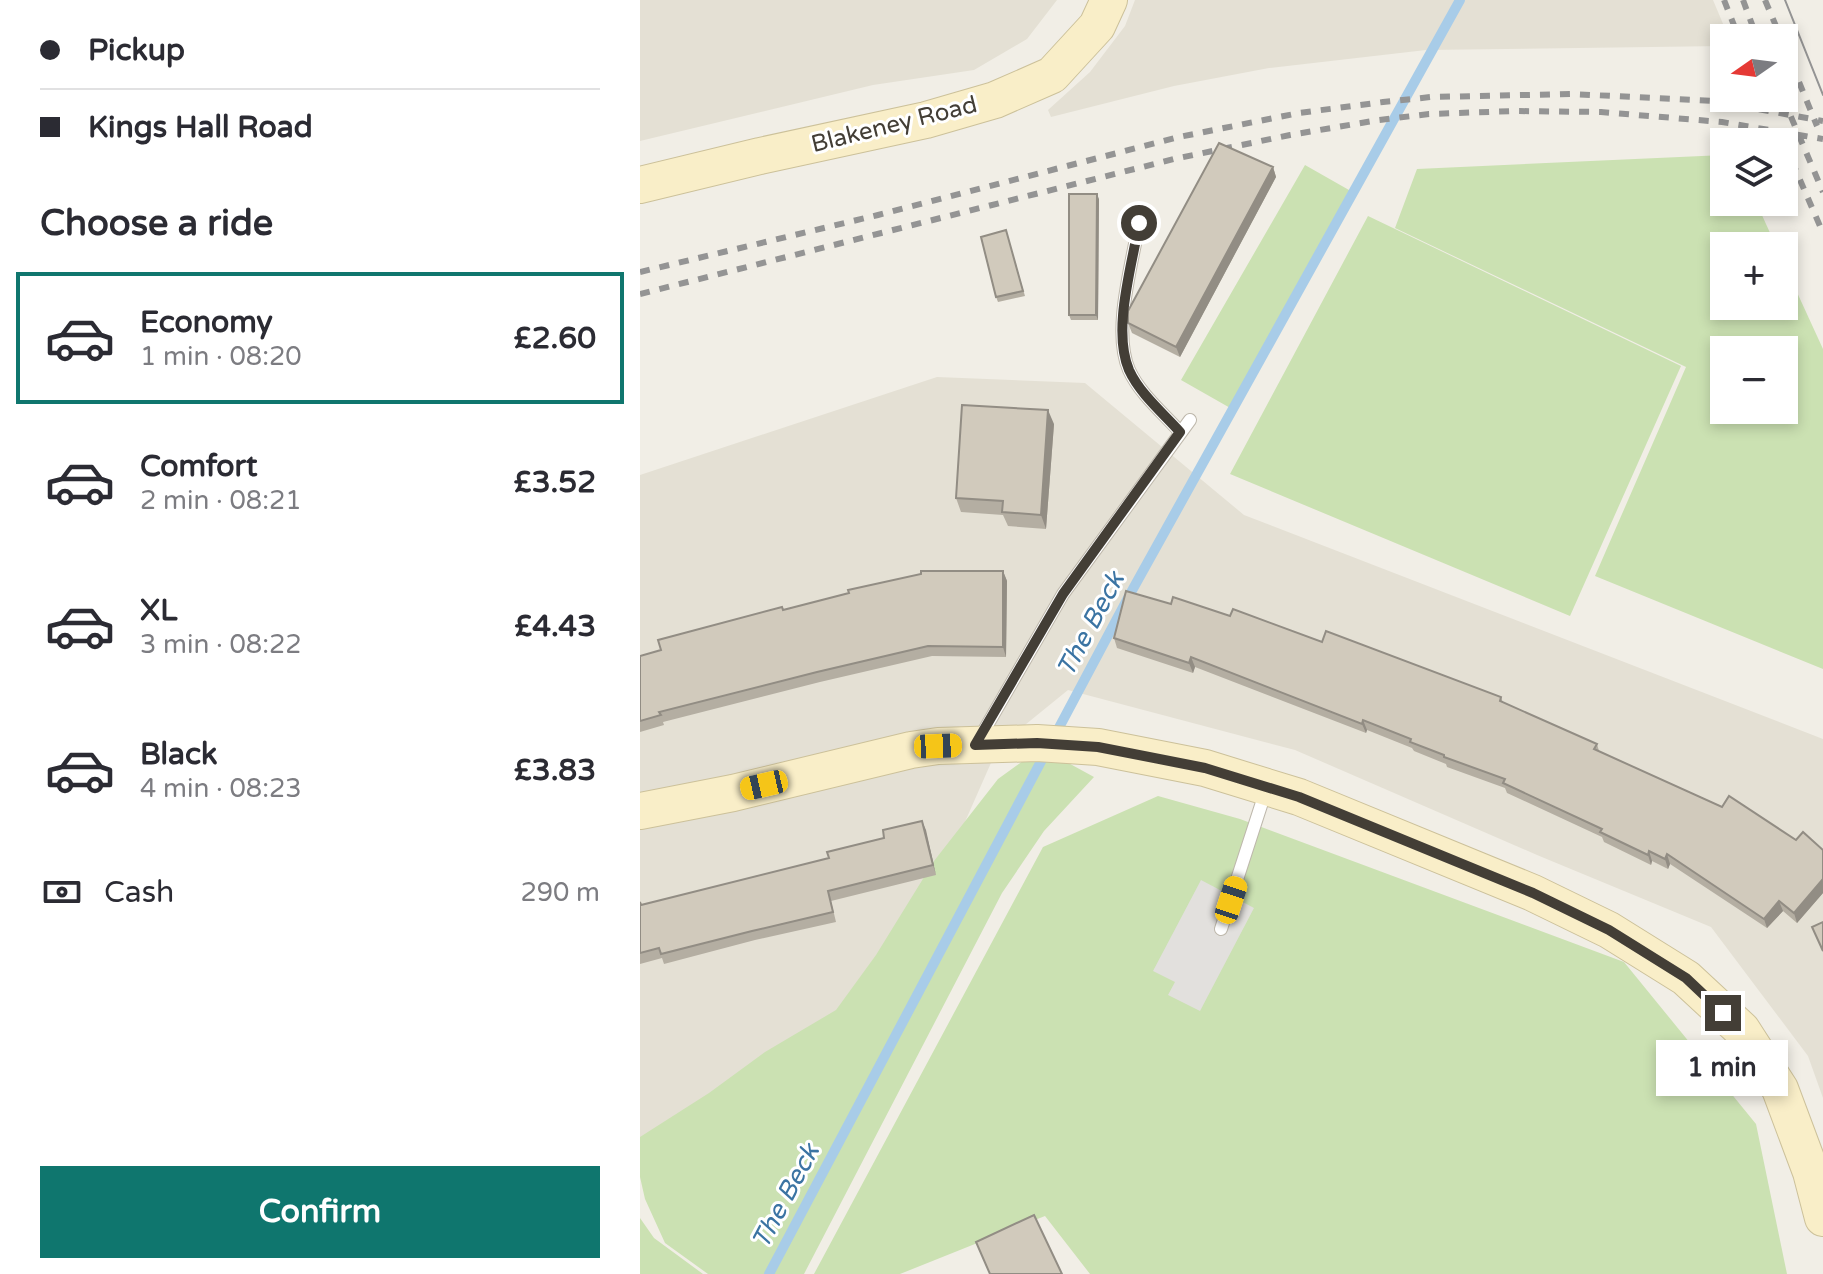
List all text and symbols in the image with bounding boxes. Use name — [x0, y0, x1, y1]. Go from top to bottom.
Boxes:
north arrow — [1710, 24, 1798, 112]
map controls — [1710, 24, 1798, 424]
text: Pickup — [88, 32, 185, 69]
street label: Blakeney Road — [808, 90, 980, 159]
text: Kings Hall Road — [88, 109, 313, 146]
button: layers — [1710, 128, 1798, 216]
text: Choose a ride — [40, 202, 273, 245]
route start — [1121, 205, 1157, 241]
button: + — [1710, 232, 1798, 320]
icon: car — [44, 302, 116, 374]
text: Economy — [140, 304, 273, 341]
text: £2.60 — [514, 320, 596, 357]
button: − — [1710, 336, 1798, 424]
text: 1 min · 08:20 — [140, 341, 302, 372]
icon: car — [44, 446, 116, 518]
text: Comfort — [140, 448, 258, 485]
text: £3.52 — [514, 464, 596, 501]
text: 2 min · 08:21 — [140, 485, 302, 516]
water label: The Beck — [1050, 565, 1132, 682]
icon: car — [44, 590, 116, 662]
text: XL — [140, 592, 177, 629]
text: £4.43 — [514, 608, 596, 645]
text: 3 min · 08:22 — [140, 629, 302, 660]
car — [914, 733, 962, 759]
icon: car — [44, 734, 116, 806]
text: Black — [140, 736, 217, 773]
text: £3.83 — [514, 752, 596, 789]
car — [738, 768, 790, 802]
text: 4 min · 08:23 — [140, 773, 302, 804]
icon: cash — [40, 870, 84, 914]
car — [1212, 873, 1250, 927]
text: Cash — [104, 874, 174, 911]
text: 290 m — [520, 877, 600, 908]
route end — [1705, 995, 1741, 1031]
callout: 1 min — [1657, 1041, 1789, 1097]
text: 1 min — [1687, 1052, 1757, 1083]
water label: The Beck — [745, 1137, 827, 1254]
button: Confirm — [40, 1166, 600, 1258]

